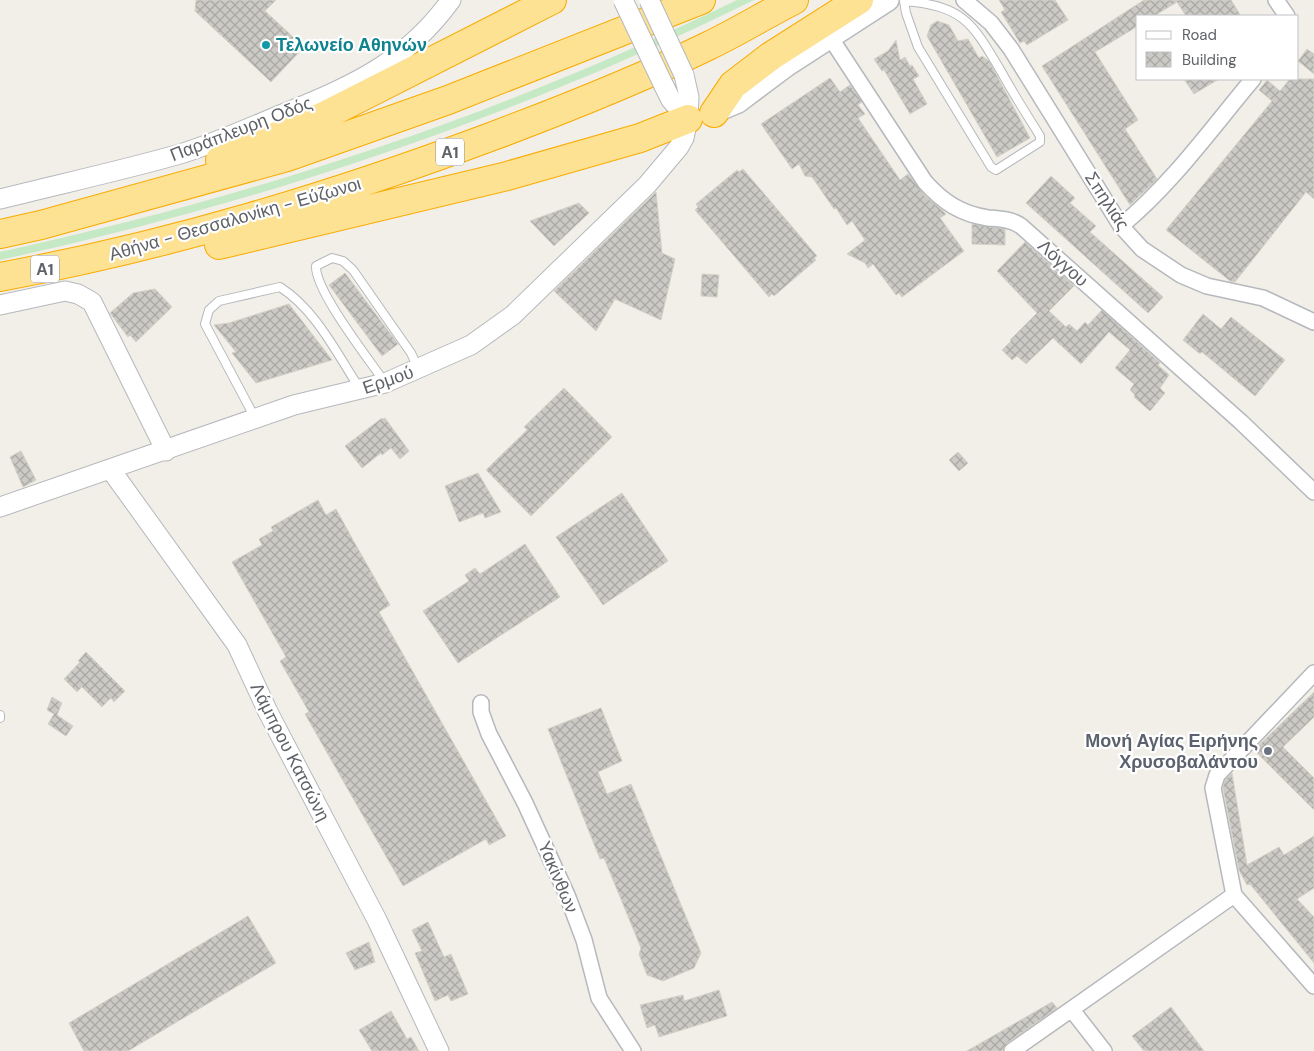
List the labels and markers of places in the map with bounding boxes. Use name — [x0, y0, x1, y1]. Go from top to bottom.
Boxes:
place label: Τελωνείο Αθηνών — [276, 33, 427, 57]
marker: Τελωνείο Αθηνών — [260, 39, 272, 51]
place label: Μονή Αγίας Ειρήνης Χρυσοβαλάντου — [1085, 729, 1258, 774]
marker: Μονή Αγίας Ειρήνης Χρυσοβαλάντου — [1262, 745, 1274, 757]

